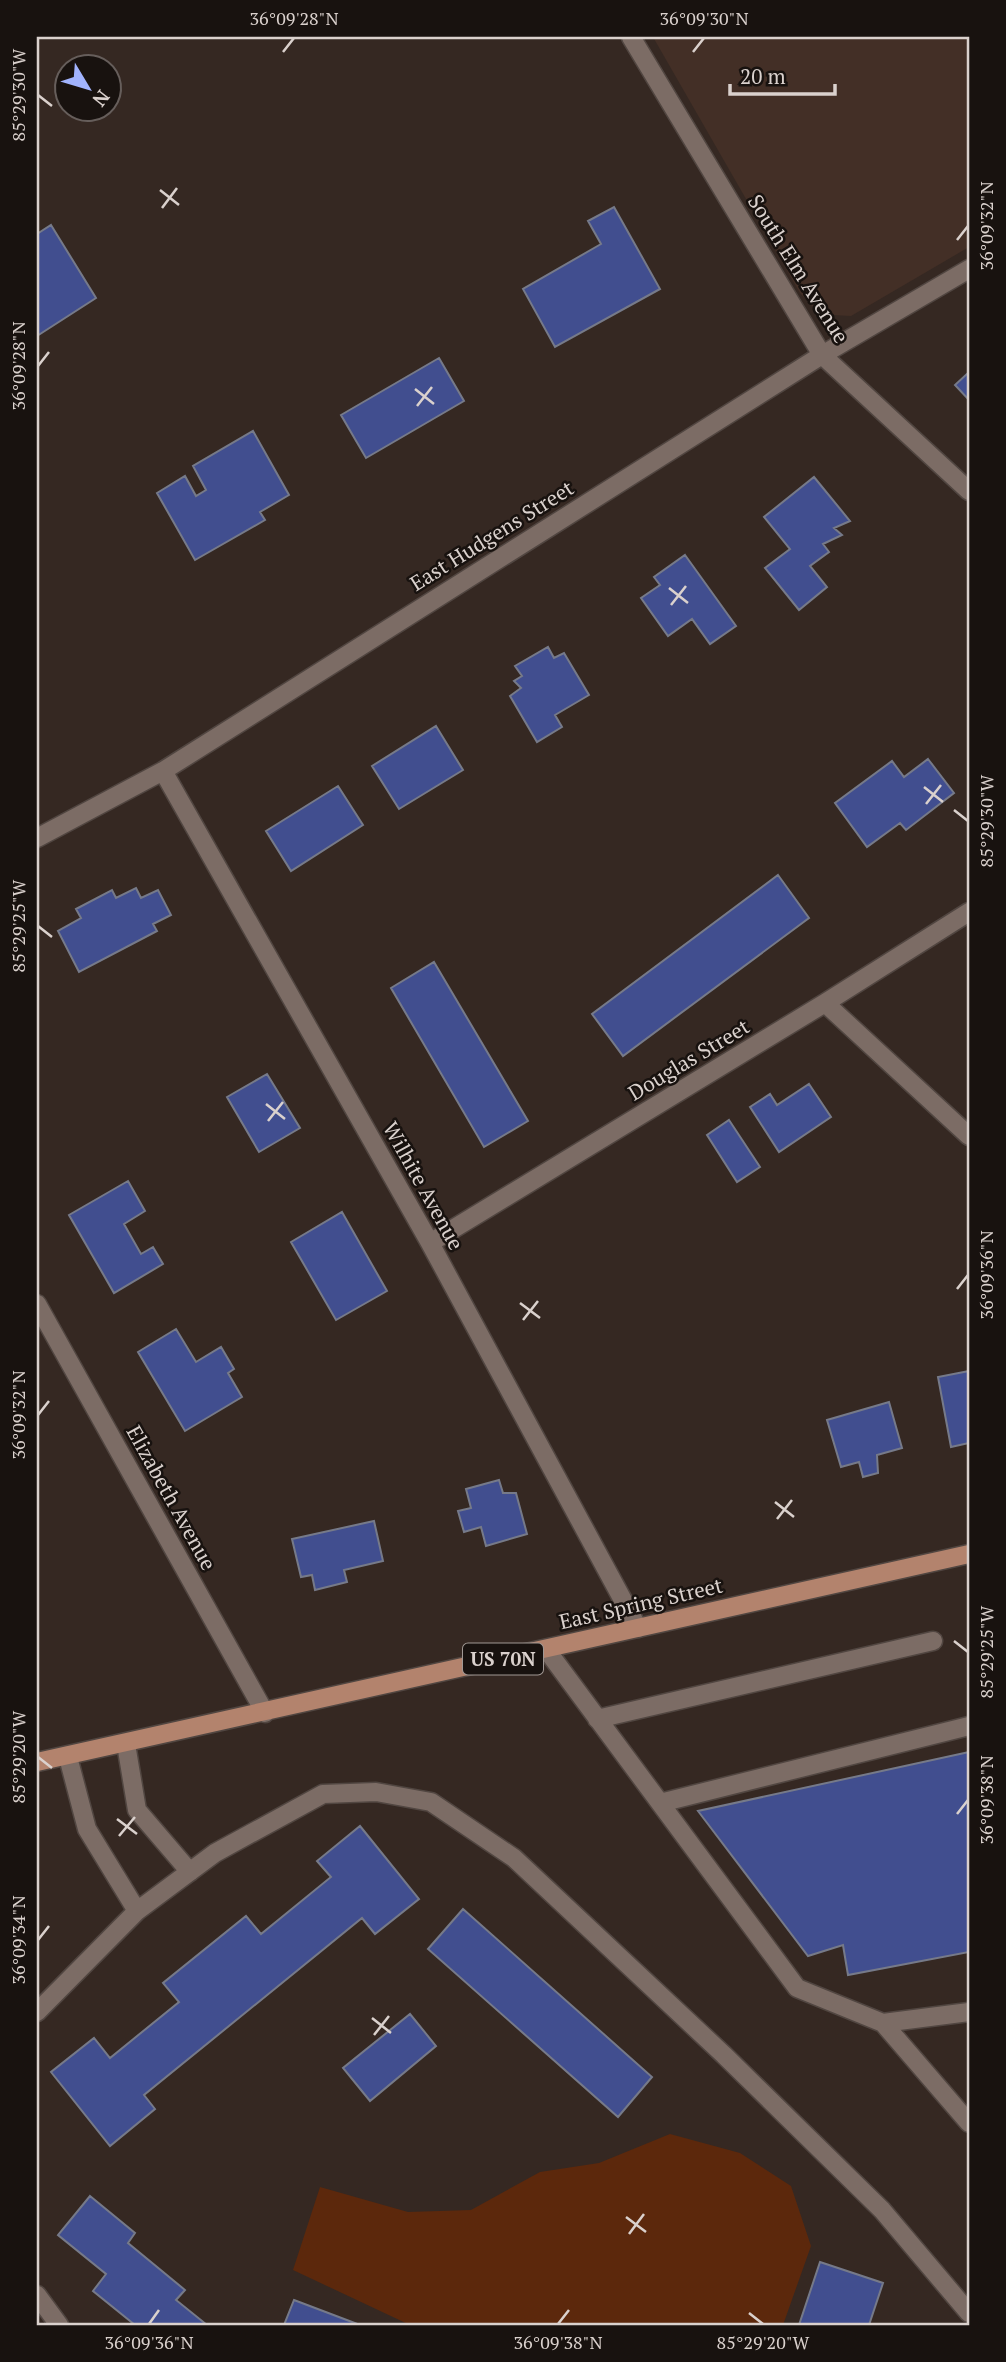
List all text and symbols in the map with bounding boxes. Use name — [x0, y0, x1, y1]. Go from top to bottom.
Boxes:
text: 36°09'28"N — [249, 6, 339, 30]
text: 36°09'30"N — [659, 6, 749, 30]
text: 85°29'30"W — [6, 48, 30, 141]
north arrow — [52, 52, 122, 122]
scale bar — [730, 52, 834, 96]
text: 20 m — [740, 62, 786, 90]
text: N — [87, 85, 116, 113]
text: 36°09'32"N — [974, 181, 998, 271]
street label: South Elm Avenue — [742, 189, 856, 348]
text: 36°09'28"N — [6, 321, 30, 411]
street label: East Hudgens Street — [404, 473, 579, 597]
text: 85°29'30"W — [974, 774, 998, 867]
text: 85°29'25"W — [6, 879, 30, 972]
street label: Douglas Street — [623, 1012, 754, 1106]
street label: Wilhite Avenue — [377, 1116, 471, 1255]
text: 36°09'36"N — [974, 1230, 998, 1320]
text: 36°09'32"N — [6, 1370, 30, 1460]
street label: Elizabeth Avenue — [121, 1420, 223, 1575]
street label: East Spring Street — [556, 1571, 725, 1635]
text: 85°29'25"W — [974, 1605, 998, 1698]
road number: US 70N — [463, 1644, 543, 1674]
text: 85°29'20"W — [6, 1710, 30, 1803]
text: 36°09'38"N — [974, 1755, 998, 1845]
text: 36°09'34"N — [6, 1895, 30, 1985]
text: 36°09'36"N — [104, 2330, 194, 2354]
text: 36°09'38"N — [513, 2330, 603, 2354]
text: 85°29'20"W — [717, 2330, 810, 2354]

